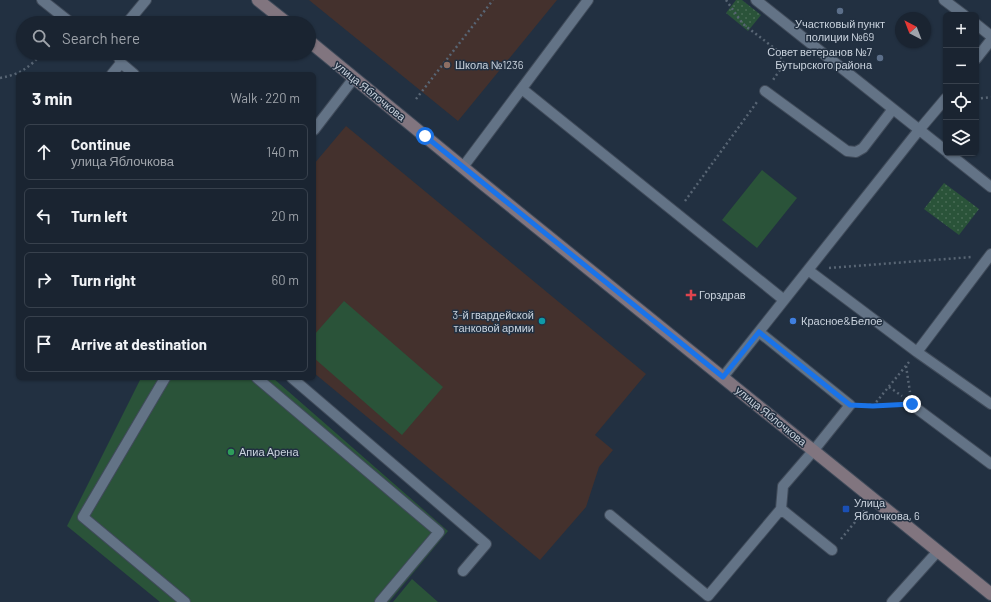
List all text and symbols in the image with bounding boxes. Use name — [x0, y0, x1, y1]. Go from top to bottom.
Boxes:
marker: Участковый пункт полиции №69 — [835, 6, 845, 16]
north arrow — [895, 12, 931, 48]
map controls — [943, 12, 979, 156]
button: + — [943, 12, 979, 48]
search box — [16, 16, 316, 60]
place label: Участковый пункт полиции №69 — [795, 17, 885, 43]
icon: search — [30, 27, 52, 49]
text: Search here — [62, 29, 140, 47]
place label: Совет ветеранов №7 Бутырского района — [767, 45, 873, 71]
button: − — [943, 48, 979, 84]
marker: Совет ветеранов №7 Бутырского района — [875, 53, 885, 63]
street label: улица Яблочкова — [332, 58, 409, 124]
place label: Школа №1236 — [455, 58, 524, 71]
marker: Школа №1236 — [442, 60, 452, 70]
button: locate — [943, 84, 979, 120]
text: 3 min — [32, 88, 72, 108]
text: Walk · 220 m — [230, 90, 300, 106]
button: layers — [943, 120, 979, 156]
route start — [416, 127, 434, 145]
text: Continue — [71, 135, 131, 153]
icon: ahead — [33, 141, 55, 163]
text: 140 m — [267, 144, 299, 160]
text: улица Яблочкова — [71, 153, 174, 169]
icon: left — [33, 205, 55, 227]
text: Turn left — [71, 207, 127, 225]
text: 20 m — [271, 208, 299, 224]
icon: right — [33, 269, 55, 291]
text: Turn right — [71, 271, 136, 289]
text: 60 m — [272, 272, 299, 288]
place label: Горздрав — [699, 288, 746, 301]
marker: Горздрав — [686, 290, 696, 300]
place label: 3-й гвардейской танковой армии — [453, 308, 534, 334]
place label: Красное&Белое — [801, 314, 882, 327]
marker: 3-й гвардейской танковой армии — [537, 316, 547, 326]
marker: Красное&Белое — [788, 316, 798, 326]
icon: arrive — [33, 333, 55, 355]
text: Arrive at destination — [71, 335, 207, 353]
street label: улица Яблочкова — [733, 383, 810, 449]
route end — [903, 395, 921, 413]
place label: Апиа Арена — [239, 445, 299, 458]
marker: Апиа Арена — [226, 447, 236, 457]
place label: Улица Яблочкова, 6 — [854, 496, 920, 522]
marker: Улица Яблочкова, 6 — [841, 504, 851, 514]

